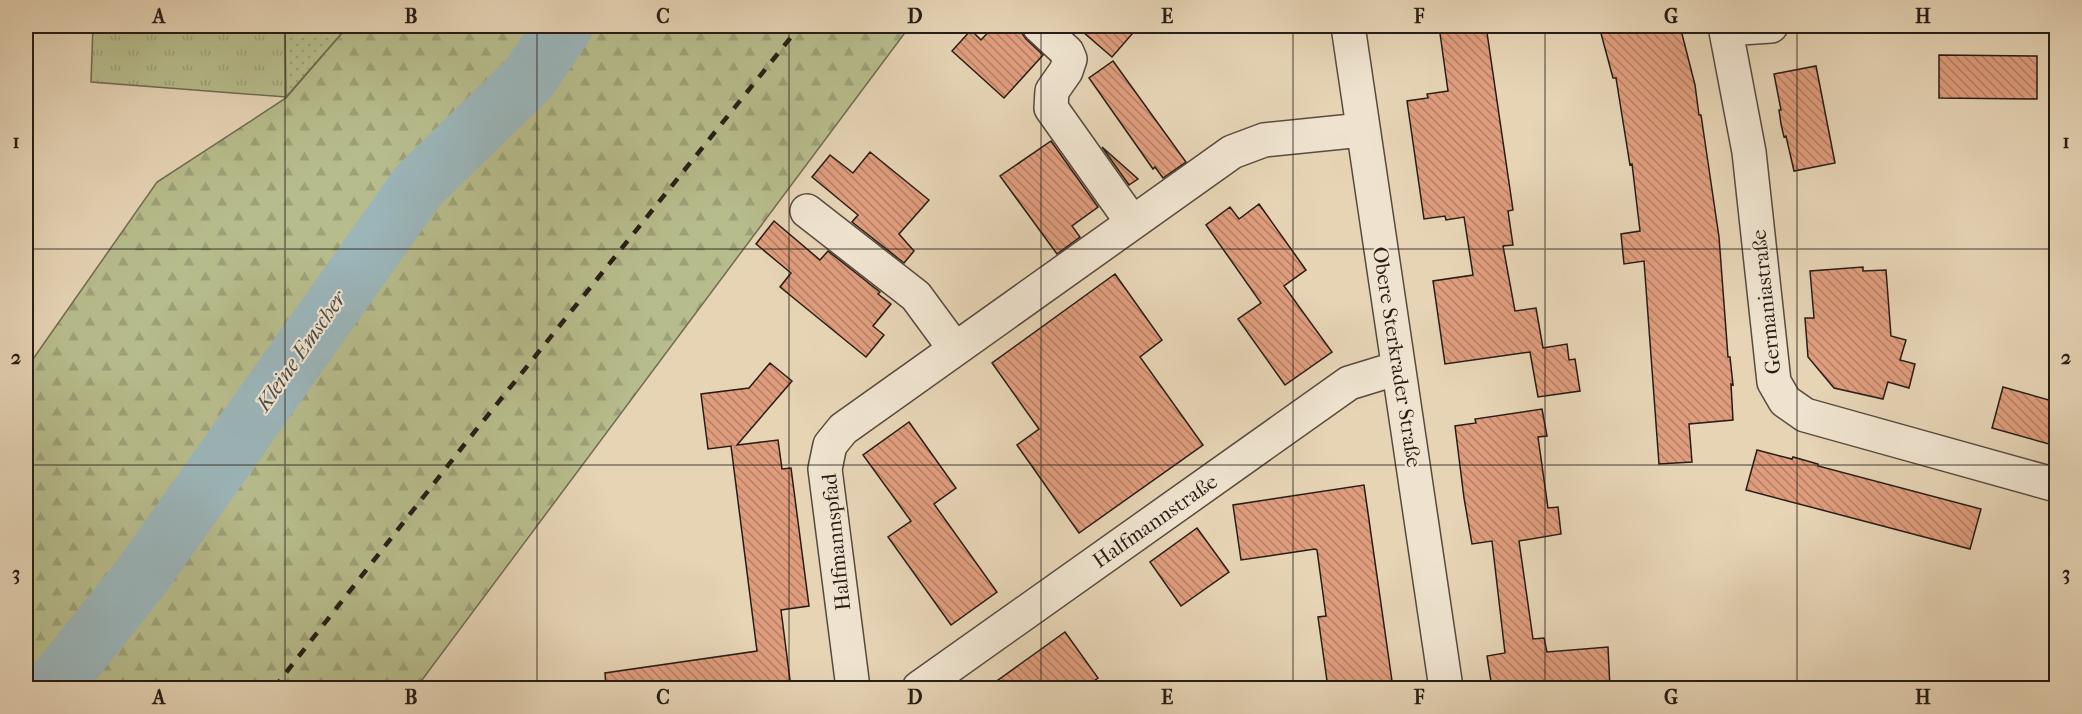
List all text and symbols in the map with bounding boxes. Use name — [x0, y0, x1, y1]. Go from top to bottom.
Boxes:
text: A — [151, 5, 167, 28]
text: B — [404, 5, 418, 28]
text: C — [656, 5, 670, 28]
text: D — [907, 5, 923, 28]
text: E — [1161, 5, 1173, 28]
text: F — [1413, 5, 1425, 28]
text: G — [1664, 5, 1678, 28]
text: H — [1915, 5, 1931, 28]
text: 1 — [12, 130, 20, 153]
text: 1 — [2062, 130, 2070, 153]
street label: Germaniastraße — [1746, 229, 1786, 375]
street label: Obere Sterkrader Straße — [1368, 245, 1426, 469]
water label: Kleine Emscher — [249, 284, 353, 418]
text: 2 — [11, 346, 21, 369]
text: 2 — [2061, 346, 2071, 369]
street label: Halfmannstraße — [1088, 469, 1222, 573]
street label: Halfmannspfad — [817, 472, 855, 612]
text: 3 — [12, 562, 20, 585]
text: 3 — [2062, 562, 2070, 585]
text: A — [151, 686, 167, 709]
text: B — [404, 686, 418, 709]
text: C — [656, 686, 670, 709]
text: D — [907, 686, 923, 709]
text: E — [1161, 686, 1173, 709]
text: F — [1413, 686, 1425, 709]
text: G — [1664, 686, 1678, 709]
text: H — [1915, 686, 1931, 709]

